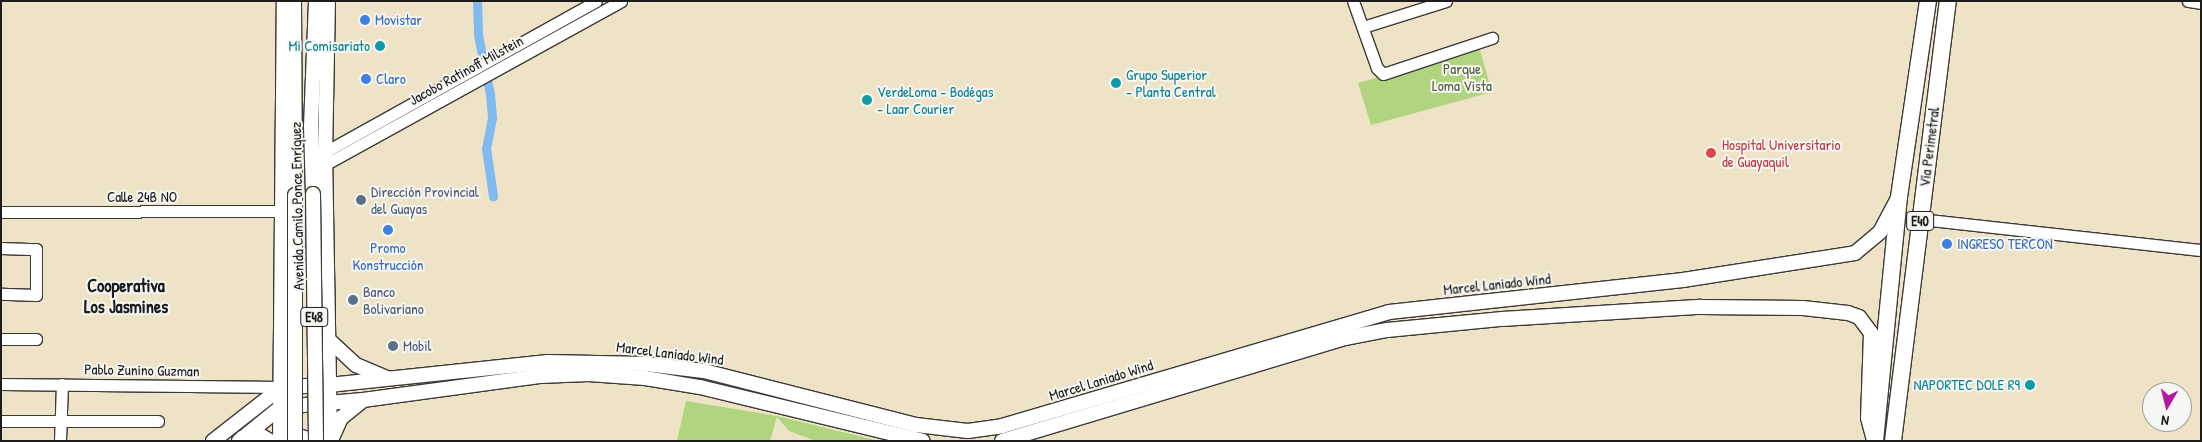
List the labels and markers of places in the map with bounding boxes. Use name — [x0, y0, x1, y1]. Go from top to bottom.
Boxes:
place label: Movistar — [375, 11, 422, 29]
marker: Movistar — [359, 14, 371, 26]
place label: Mi Comisariato — [289, 37, 370, 55]
marker: Mi Comisariato — [374, 40, 386, 52]
place label: Grupo Superior - Planta Central — [1126, 65, 1216, 100]
place label: Claro — [376, 70, 406, 88]
marker: Claro — [360, 73, 372, 85]
marker: Grupo Superior - Planta Central — [1110, 77, 1122, 89]
place label: VerdeLoma - Bodégas - Laar Courier — [877, 82, 993, 117]
marker: VerdeLoma - Bodégas - Laar Courier — [861, 94, 873, 106]
place label: Hospital Universitario de Guayaquil — [1722, 135, 1841, 170]
marker: Hospital Universitario de Guayaquil — [1704, 146, 1718, 160]
place label: Dirección Provincial del Guayas — [371, 182, 479, 217]
marker: Dirección Provincial del Guayas — [355, 194, 367, 206]
marker: Promo Konstrucción — [382, 224, 394, 236]
place label: INGRESO TERCON — [1957, 235, 2053, 253]
place label: Promo Konstrucción — [352, 238, 424, 273]
marker: INGRESO TERCON — [1941, 238, 1953, 250]
place label: Banco Bolivariano — [363, 282, 424, 317]
marker: Banco Bolivariano — [347, 294, 359, 306]
place label: Mobil — [403, 337, 431, 355]
marker: Mobil — [387, 340, 399, 352]
place label: NAPORTEC DOLE R9 — [1914, 376, 2020, 394]
marker: NAPORTEC DOLE R9 — [2024, 379, 2036, 391]

